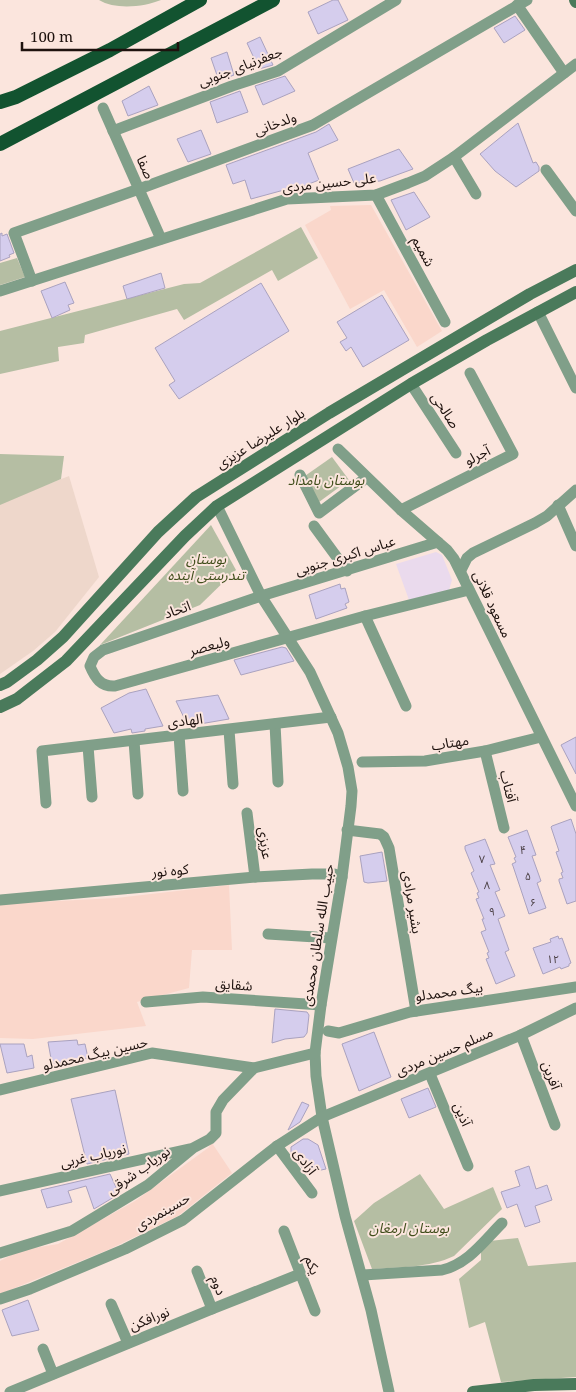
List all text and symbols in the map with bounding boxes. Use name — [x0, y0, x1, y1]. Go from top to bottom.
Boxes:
scale bar — [22, 20, 179, 52]
text: 100 m — [30, 26, 73, 46]
street label: جعفرنیای جنوبی — [195, 41, 285, 91]
street label: ولدخانی — [251, 107, 299, 139]
street label: صفا — [133, 152, 160, 182]
street label: علی حسین مردی — [281, 168, 377, 196]
street label: شمیم — [406, 232, 440, 271]
street label: صالحی — [427, 388, 465, 432]
street label: بلوار علیرضا عزیزی — [212, 403, 308, 473]
street label: آجرلو — [461, 440, 494, 470]
park label: بوستان بامداد — [288, 470, 364, 489]
street label: عباس اکبری جنوبی — [293, 531, 397, 579]
park label: بوستان تندرستی آینده — [168, 549, 246, 584]
street label: مسعود قلانی — [469, 567, 517, 641]
street label: اتحاد — [161, 596, 193, 622]
street label: ولیعصر — [186, 630, 231, 660]
street label: الهادی — [166, 708, 204, 732]
street label: مهتاب — [430, 730, 470, 754]
street label: آفتاب — [496, 768, 522, 805]
street label: عزیزی — [255, 826, 277, 860]
house number: ۴ — [520, 842, 526, 857]
house number: ۷ — [479, 851, 486, 866]
street label: کوه نور — [150, 859, 190, 881]
street label: حبیب الله سلطان محمدی — [296, 863, 338, 1007]
house number: ۵ — [525, 868, 531, 883]
street label: بشیر مرادی — [399, 869, 427, 935]
house number: ۸ — [484, 877, 491, 892]
house number: ۶ — [530, 895, 536, 910]
house number: ۹ — [489, 903, 495, 918]
house number: ۱۲ — [547, 951, 559, 966]
street label: شقایق — [215, 973, 253, 996]
street label: بیگ محمدلو — [414, 977, 484, 1005]
street label: مسلم حسین مردی — [392, 1022, 496, 1082]
street label: حسین بیگ محمدلو — [40, 1032, 150, 1074]
street label: آفرین — [538, 1058, 566, 1093]
street label: آذین — [449, 1099, 477, 1130]
street label: نوریاب غربی — [58, 1138, 128, 1172]
street label: نوریاب شرقی — [102, 1141, 174, 1199]
street label: آزادی — [290, 1144, 323, 1179]
street label: حسینمردی — [131, 1188, 193, 1234]
park label: بوستان ارمغان — [369, 1218, 449, 1237]
street label: یکم — [299, 1253, 325, 1278]
street label: دوم — [205, 1272, 232, 1299]
street label: نورافکن — [126, 1301, 172, 1335]

